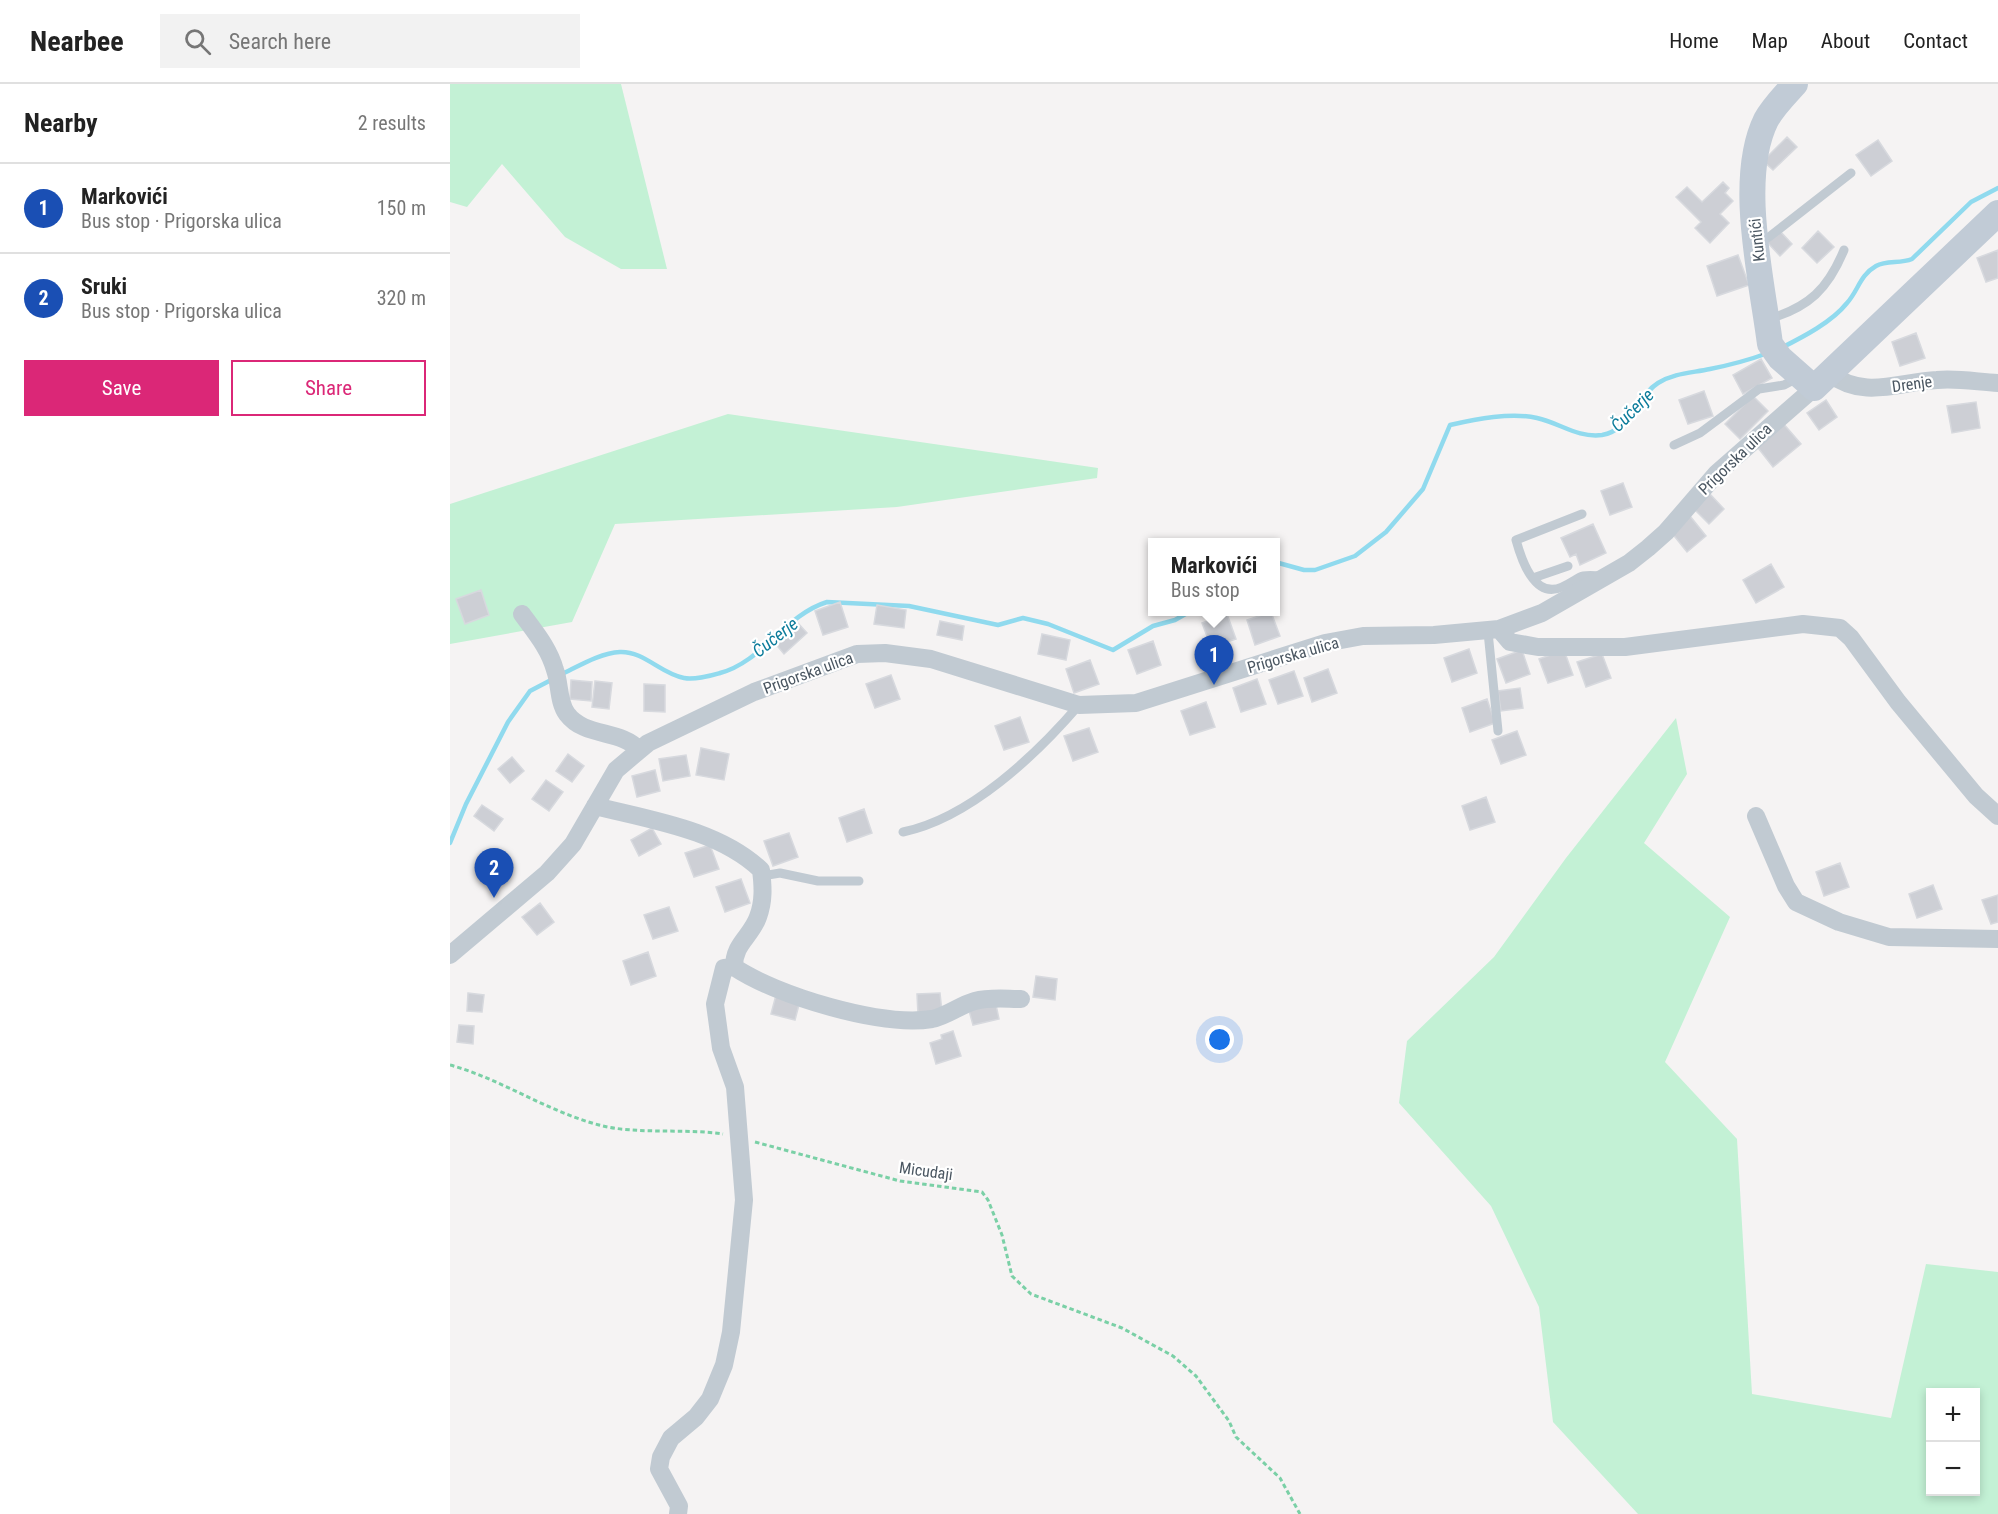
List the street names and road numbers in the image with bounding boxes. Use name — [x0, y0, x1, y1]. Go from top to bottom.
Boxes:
street label: Kuntići — [1745, 217, 1769, 263]
street label: Drenje — [1891, 372, 1933, 396]
street label: Prigorska ulica — [1695, 419, 1775, 499]
street label: Prigorska ulica — [1245, 633, 1341, 677]
street label: Prigorska ulica — [760, 648, 856, 698]
street label: Micudaji — [898, 1158, 954, 1184]

